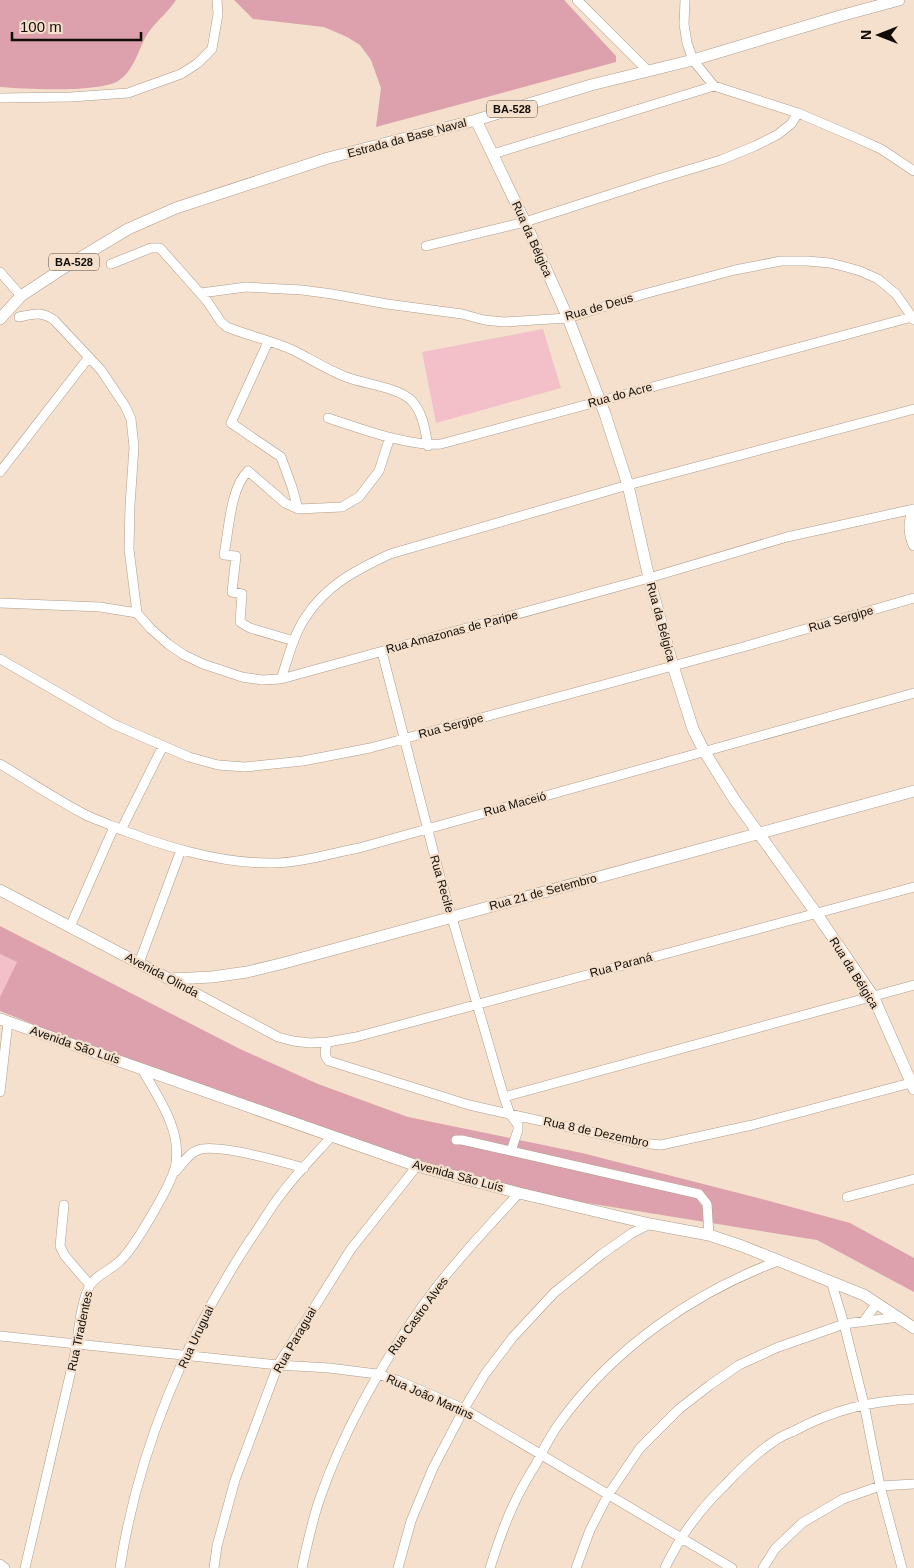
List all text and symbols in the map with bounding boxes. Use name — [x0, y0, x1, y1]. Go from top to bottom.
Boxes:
scale bar — [12, 10, 141, 42]
north arrow — [854, 10, 904, 60]
text: 100 m — [20, 18, 62, 35]
text: N — [858, 30, 874, 40]
road number: BA-528 — [487, 100, 537, 118]
street label: Estrada da Base Naval — [346, 115, 468, 161]
street label: Rua da Bélgica — [509, 199, 555, 279]
road number: BA-528 — [49, 253, 99, 270]
street label: Rua de Deus — [563, 291, 635, 323]
street label: Rua do Acre — [586, 380, 654, 410]
street label: Rua da Bélgica — [644, 581, 678, 663]
street label: Rua Sergipe — [807, 603, 875, 635]
street label: Rua Amazonas de Paripe — [384, 608, 520, 656]
street label: Rua Sergipe — [417, 711, 485, 741]
street label: Rua Maceió — [482, 789, 548, 819]
street label: Rua Recife — [427, 854, 457, 915]
street label: Rua 21 de Setembro — [488, 871, 599, 913]
street label: Rua da Bélgica — [826, 935, 882, 1011]
street label: Avenida Olinda — [123, 950, 201, 1000]
street label: Rua Paraná — [588, 950, 654, 980]
street label: Avenida São Luís — [28, 1023, 122, 1067]
street label: Rua 8 de Dezembro — [542, 1114, 650, 1150]
street label: Avenida São Luís — [411, 1157, 505, 1195]
street label: Rua Castro Alves — [385, 1274, 451, 1358]
street label: Rua Tiradentes — [65, 1290, 95, 1372]
street label: Rua Uruguai — [175, 1304, 217, 1370]
street label: Rua Paraguai — [271, 1305, 319, 1375]
street label: Rua João Martins — [384, 1371, 476, 1423]

